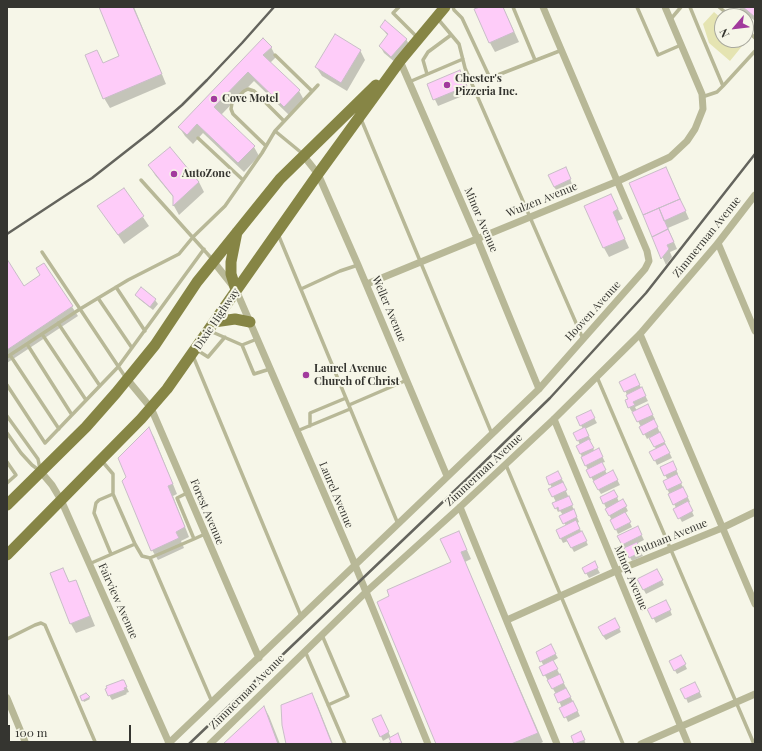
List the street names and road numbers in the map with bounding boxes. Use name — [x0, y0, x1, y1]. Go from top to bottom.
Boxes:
street label: Wulzen Avenue — [505, 180, 579, 220]
street label: Minor Avenue — [461, 186, 501, 254]
street label: Zimmerman Avenue — [670, 194, 744, 280]
street label: Weller Avenue — [369, 274, 409, 344]
street label: Hooven Avenue — [562, 278, 624, 344]
street label: Dixie Highway — [192, 286, 242, 352]
street label: Zimmerman Avenue — [443, 431, 525, 509]
street label: Laurel Avenue — [316, 460, 356, 530]
street label: Forest Avenue — [187, 477, 227, 547]
street label: Putnam Avenue — [633, 516, 709, 558]
street label: Minor Avenue — [611, 544, 651, 612]
street label: Fairview Avenue — [95, 561, 141, 641]
street label: Zimmerman Avenue — [207, 652, 287, 732]

